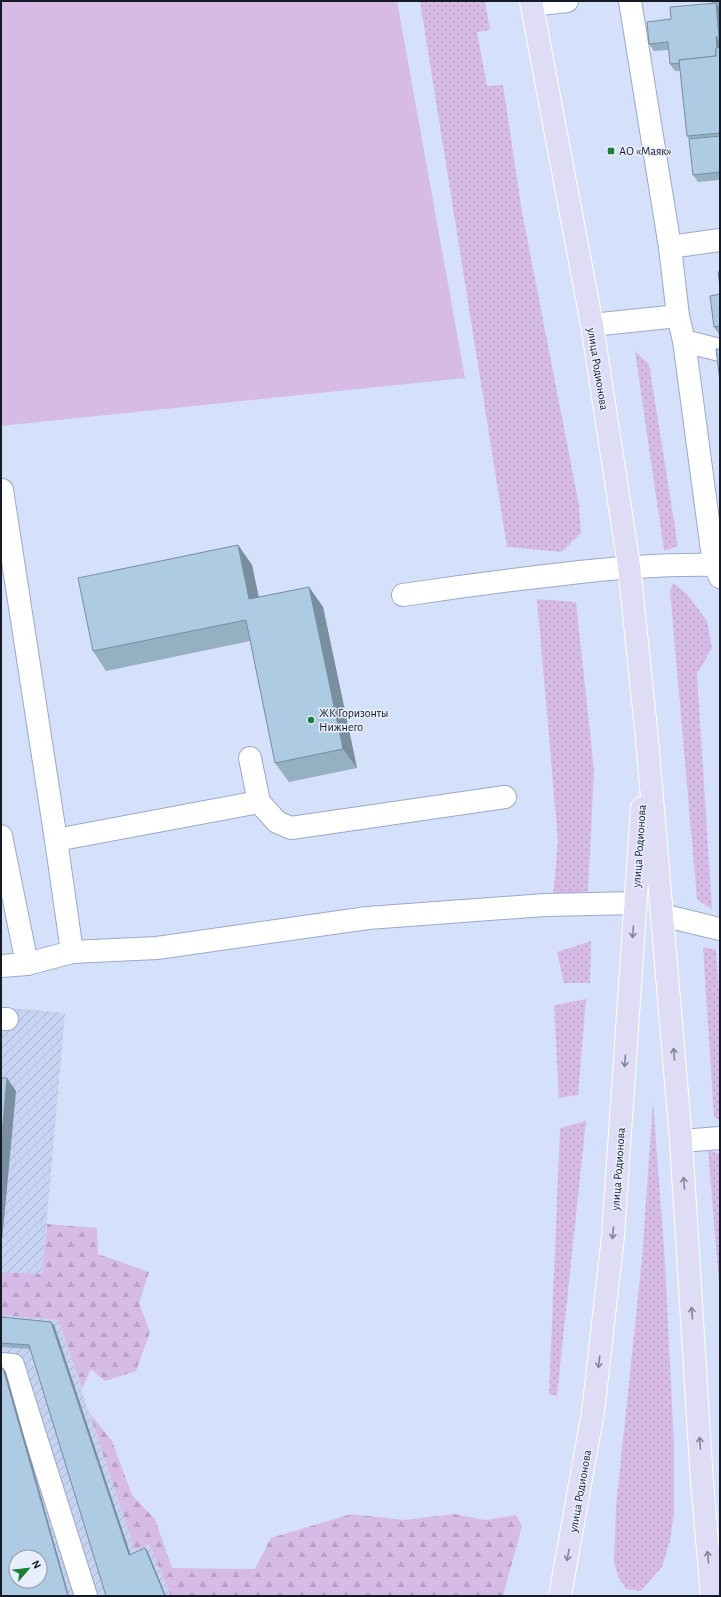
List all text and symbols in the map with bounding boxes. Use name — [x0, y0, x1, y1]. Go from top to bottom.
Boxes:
place label: АО «Маяк» — [619, 145, 672, 157]
marker: АО «Маяк» — [606, 146, 616, 156]
street label: улица Родионова — [584, 326, 611, 412]
place label: ЖК Горизонты Нижнего — [319, 707, 389, 733]
marker: ЖК Горизонты Нижнего — [306, 715, 316, 725]
street label: улица Родионова — [630, 804, 649, 889]
one-way arrow — [630, 925, 637, 938]
one-way arrow — [670, 1048, 677, 1061]
one-way arrow — [621, 1054, 628, 1067]
street label: улица Родионова — [609, 1127, 628, 1212]
one-way arrow — [680, 1177, 687, 1190]
one-way arrow — [610, 1226, 617, 1239]
one-way arrow — [688, 1307, 695, 1320]
one-way arrow — [595, 1355, 603, 1368]
one-way arrow — [696, 1437, 703, 1450]
street label: улица Родионова — [567, 1448, 594, 1534]
one-way arrow — [564, 1548, 572, 1561]
north arrow — [8, 1549, 48, 1589]
one-way arrow — [705, 1551, 712, 1564]
text: N — [30, 1559, 43, 1571]

